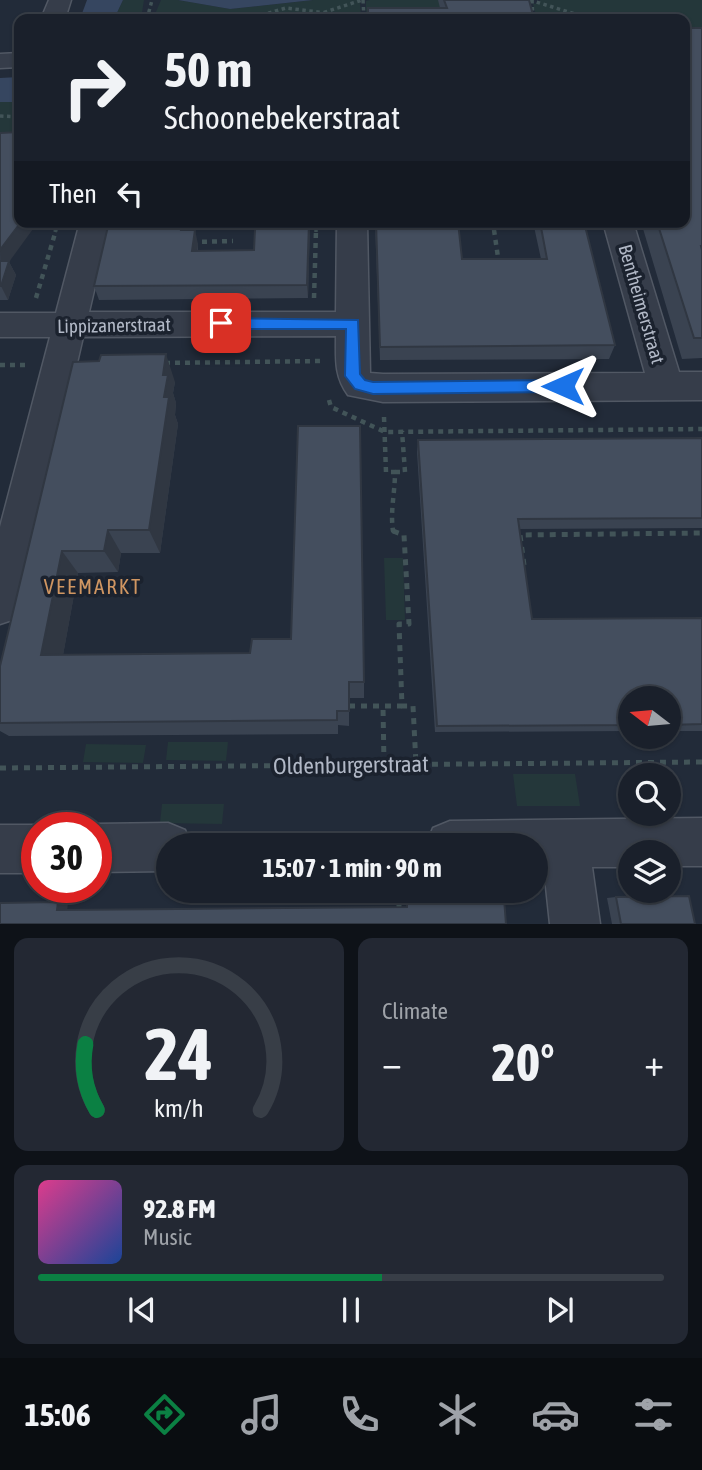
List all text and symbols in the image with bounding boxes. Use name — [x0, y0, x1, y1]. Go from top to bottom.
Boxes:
text: 50 m — [164, 41, 252, 97]
icon: right — [49, 42, 140, 133]
text: Schoonebekerstraat — [164, 99, 400, 136]
icon: left — [111, 175, 149, 213]
text: Then — [49, 179, 97, 209]
street label: Bentheimerstraat — [614, 242, 670, 366]
pin — [191, 293, 251, 353]
icon: arrive — [202, 304, 240, 342]
street label: Lippizanerstraat — [57, 313, 171, 337]
position arrow — [526, 349, 600, 423]
district label: VEEMARKT — [44, 574, 142, 598]
north arrow — [618, 686, 681, 749]
map controls — [618, 686, 681, 903]
street label: Oldenburgerstraat — [273, 751, 429, 779]
button: search — [618, 763, 681, 826]
speed limit sign: 30 — [21, 812, 112, 903]
button: layers — [618, 840, 681, 903]
text: 15:07 · 1 min · 90 m — [262, 853, 442, 883]
text: Climate — [382, 998, 448, 1024]
text: 24 — [145, 1013, 213, 1096]
text: 20° — [491, 1032, 555, 1092]
text: − — [382, 1041, 402, 1084]
text: + — [644, 1041, 664, 1084]
text: km/h — [154, 1094, 204, 1122]
text: 92.8 FM — [143, 1194, 216, 1224]
text: Music — [143, 1224, 191, 1250]
icon: previous — [123, 1291, 161, 1329]
icon: pause — [332, 1291, 370, 1329]
icon: next — [541, 1291, 579, 1329]
icon: directions — [140, 1390, 189, 1439]
icon: music — [237, 1390, 286, 1439]
icon: phone — [335, 1390, 384, 1439]
icon: climate — [433, 1390, 482, 1439]
icon: car — [531, 1390, 580, 1439]
icon: filters — [629, 1390, 678, 1439]
text: 15:06 — [24, 1396, 91, 1433]

